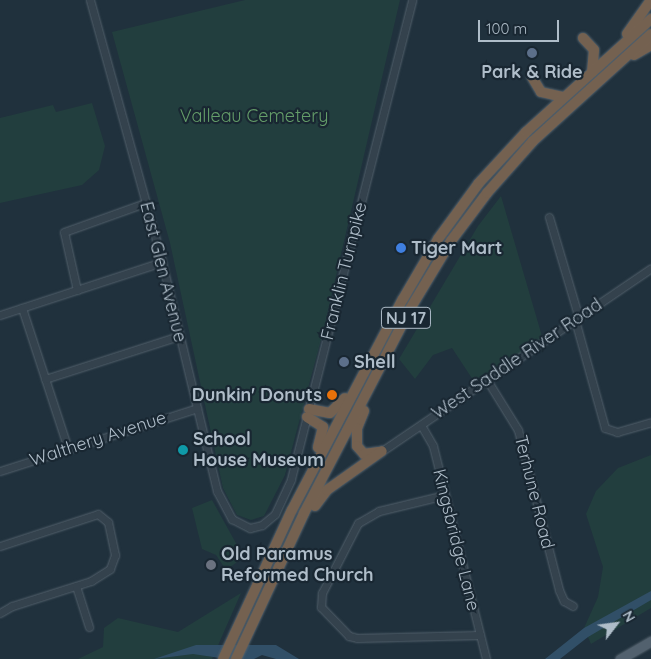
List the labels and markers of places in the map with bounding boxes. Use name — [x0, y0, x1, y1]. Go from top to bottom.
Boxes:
marker: Park & Ride — [526, 47, 538, 59]
place label: Park & Ride — [481, 61, 583, 83]
place label: Tiger Mart — [411, 237, 502, 259]
marker: Tiger Mart — [395, 242, 407, 254]
place label: Shell — [354, 351, 396, 373]
marker: Shell — [338, 356, 350, 368]
place label: Dunkin' Donuts — [192, 384, 322, 406]
marker: Dunkin' Donuts — [326, 389, 338, 401]
place label: School House Museum — [193, 429, 324, 472]
marker: School House Museum — [177, 444, 189, 456]
place label: Old Paramus Reformed Church — [221, 544, 374, 586]
marker: Old Paramus Reformed Church — [205, 559, 217, 571]

